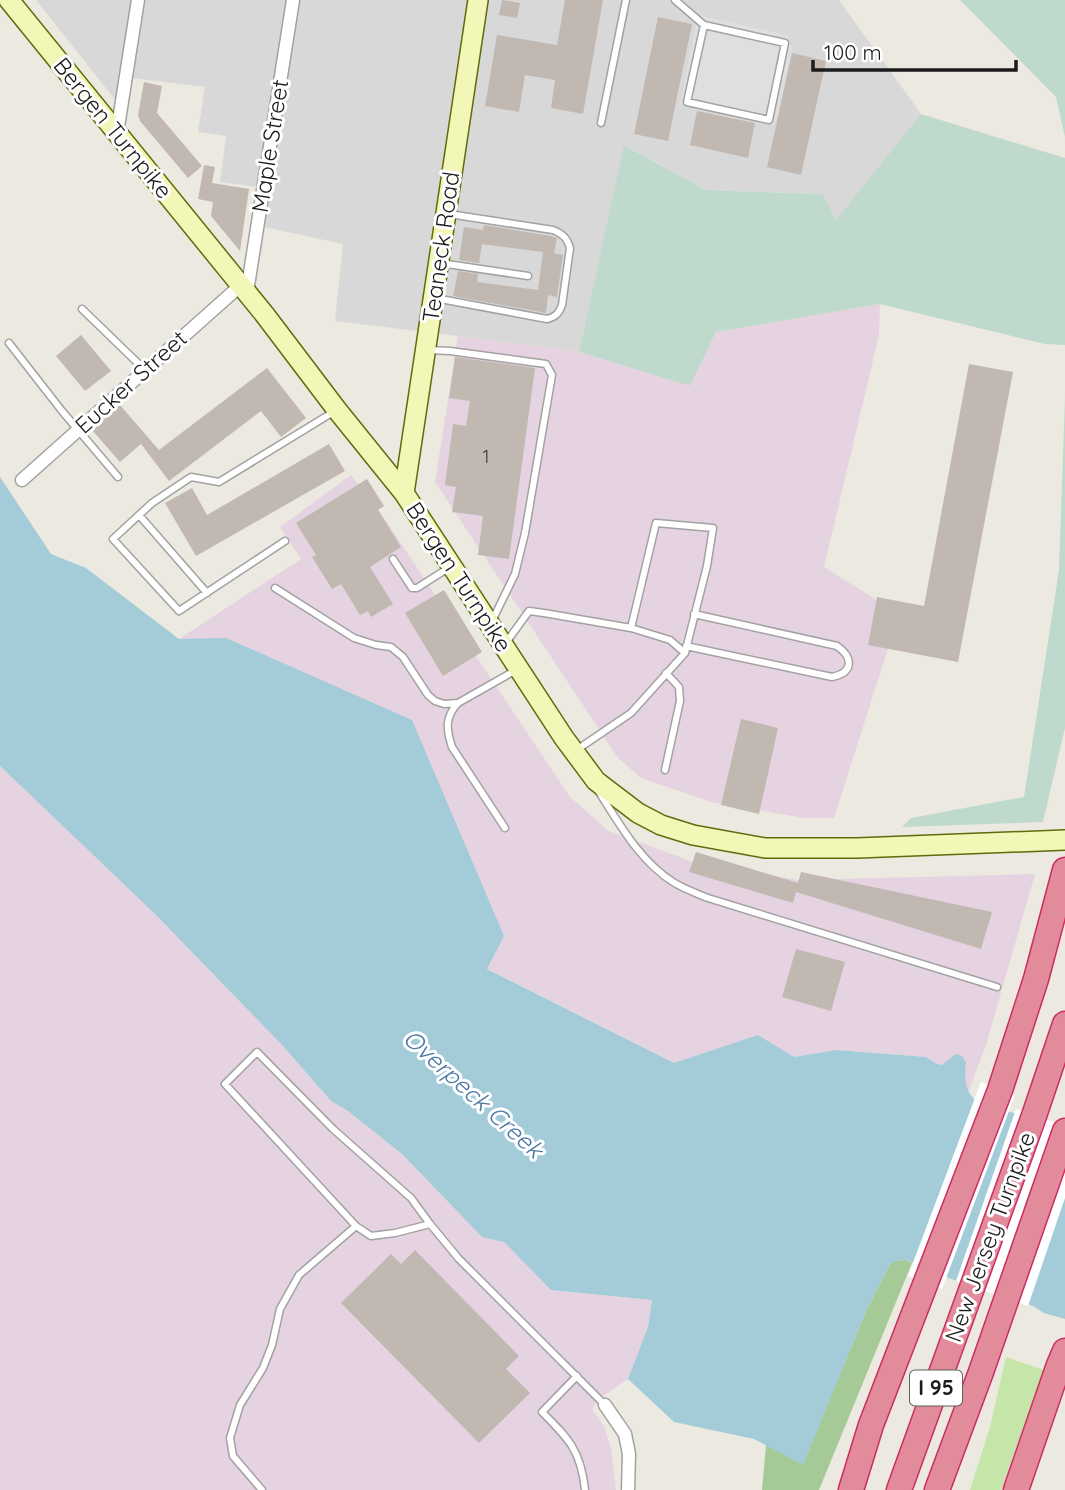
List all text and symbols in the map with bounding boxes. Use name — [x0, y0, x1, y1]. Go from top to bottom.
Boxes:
scale bar — [813, 28, 1016, 72]
text: 100 m — [824, 39, 882, 65]
street label: Bergen Turnpike — [48, 51, 179, 204]
street label: Maple Street — [245, 77, 294, 214]
street label: Teaneck Road — [416, 170, 465, 324]
street label: Eucker Street — [69, 324, 193, 439]
house number: 1 — [482, 444, 490, 468]
street label: Bergen Turnpike — [400, 496, 519, 657]
water label: Overpeck Creek — [397, 1023, 551, 1165]
street label: New Jersey Turnpike — [938, 1128, 1041, 1346]
road number: I 95 — [910, 1370, 962, 1406]

